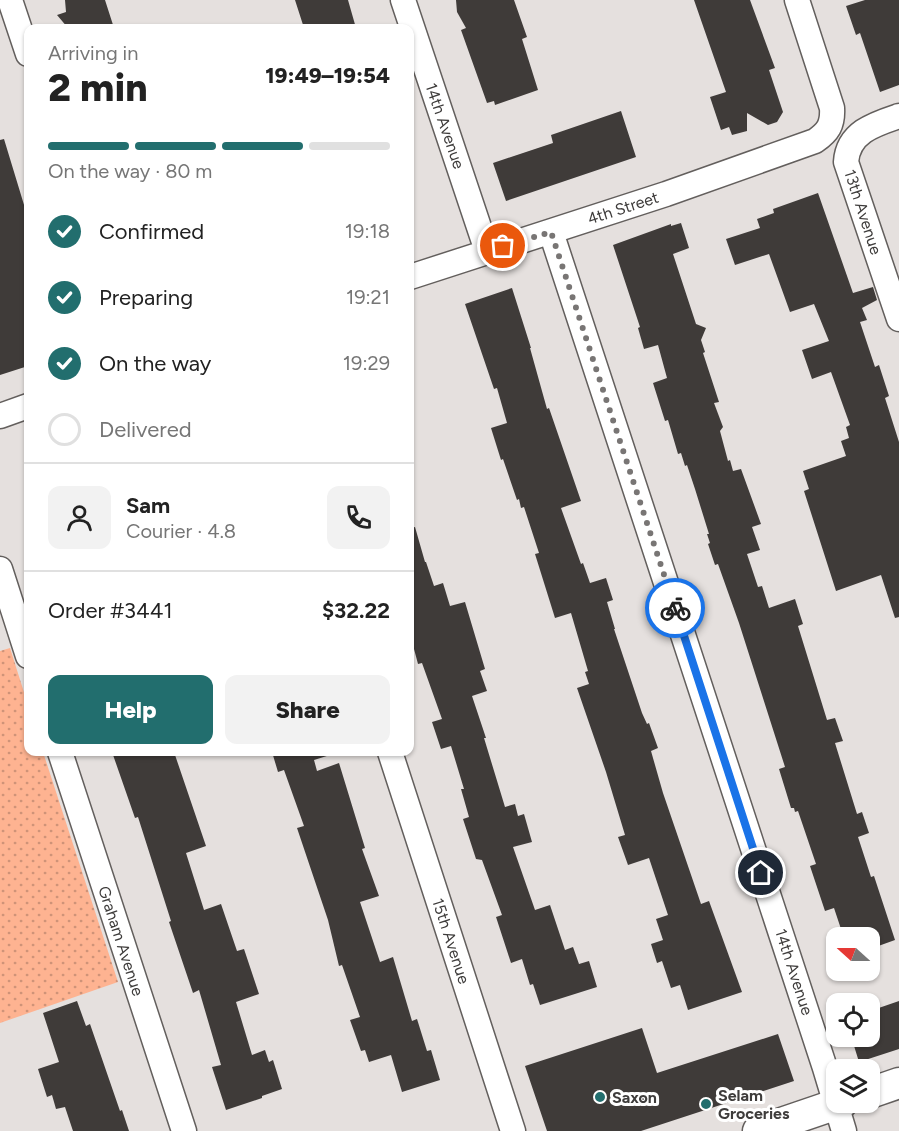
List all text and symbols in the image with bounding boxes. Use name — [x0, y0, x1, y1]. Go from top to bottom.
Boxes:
text: Arriving in — [48, 41, 138, 65]
text: 19:49–19:54 — [265, 62, 390, 89]
text: 2 min — [48, 64, 148, 111]
street label: 14th Avenue — [421, 81, 469, 172]
text: On the way · 80 m — [48, 159, 212, 183]
street label: 13th Avenue — [840, 167, 886, 257]
street label: 4th Street — [585, 188, 661, 228]
icon: check — [48, 215, 81, 248]
text: Confirmed — [99, 218, 204, 245]
text: 19:18 — [345, 219, 390, 243]
pin — [477, 220, 528, 271]
icon: bag — [486, 229, 519, 262]
icon: check — [48, 281, 81, 314]
text: Preparing — [99, 284, 193, 311]
text: 19:21 — [346, 285, 390, 309]
icon: check — [48, 347, 81, 380]
text: On the way — [99, 350, 211, 377]
text: 19:29 — [343, 351, 390, 375]
text: Delivered — [99, 416, 192, 443]
button: person — [48, 486, 111, 549]
button: phone — [327, 486, 390, 549]
text: Sam — [126, 492, 170, 519]
text: Courier · 4.8 — [126, 519, 236, 543]
courier — [645, 578, 705, 638]
icon: bike — [659, 592, 692, 625]
text: Order #3441 — [48, 597, 173, 624]
text: $32.22 — [322, 597, 390, 624]
button: Help — [48, 675, 213, 744]
button: Share — [225, 675, 390, 744]
pin — [735, 847, 786, 898]
icon: home — [744, 856, 777, 889]
street label: Graham Avenue — [94, 884, 148, 999]
street label: 15th Avenue — [428, 896, 474, 986]
street label: 14th Avenue — [771, 926, 817, 1018]
north arrow — [826, 927, 880, 981]
map controls — [826, 927, 880, 1113]
button: locate — [826, 993, 880, 1047]
button: layers — [826, 1059, 880, 1113]
place label: Selam Groceries — [718, 1086, 790, 1123]
place label: Saxon — [612, 1088, 657, 1107]
marker: Saxon — [593, 1090, 607, 1104]
marker: Selam Groceries — [699, 1097, 713, 1111]

